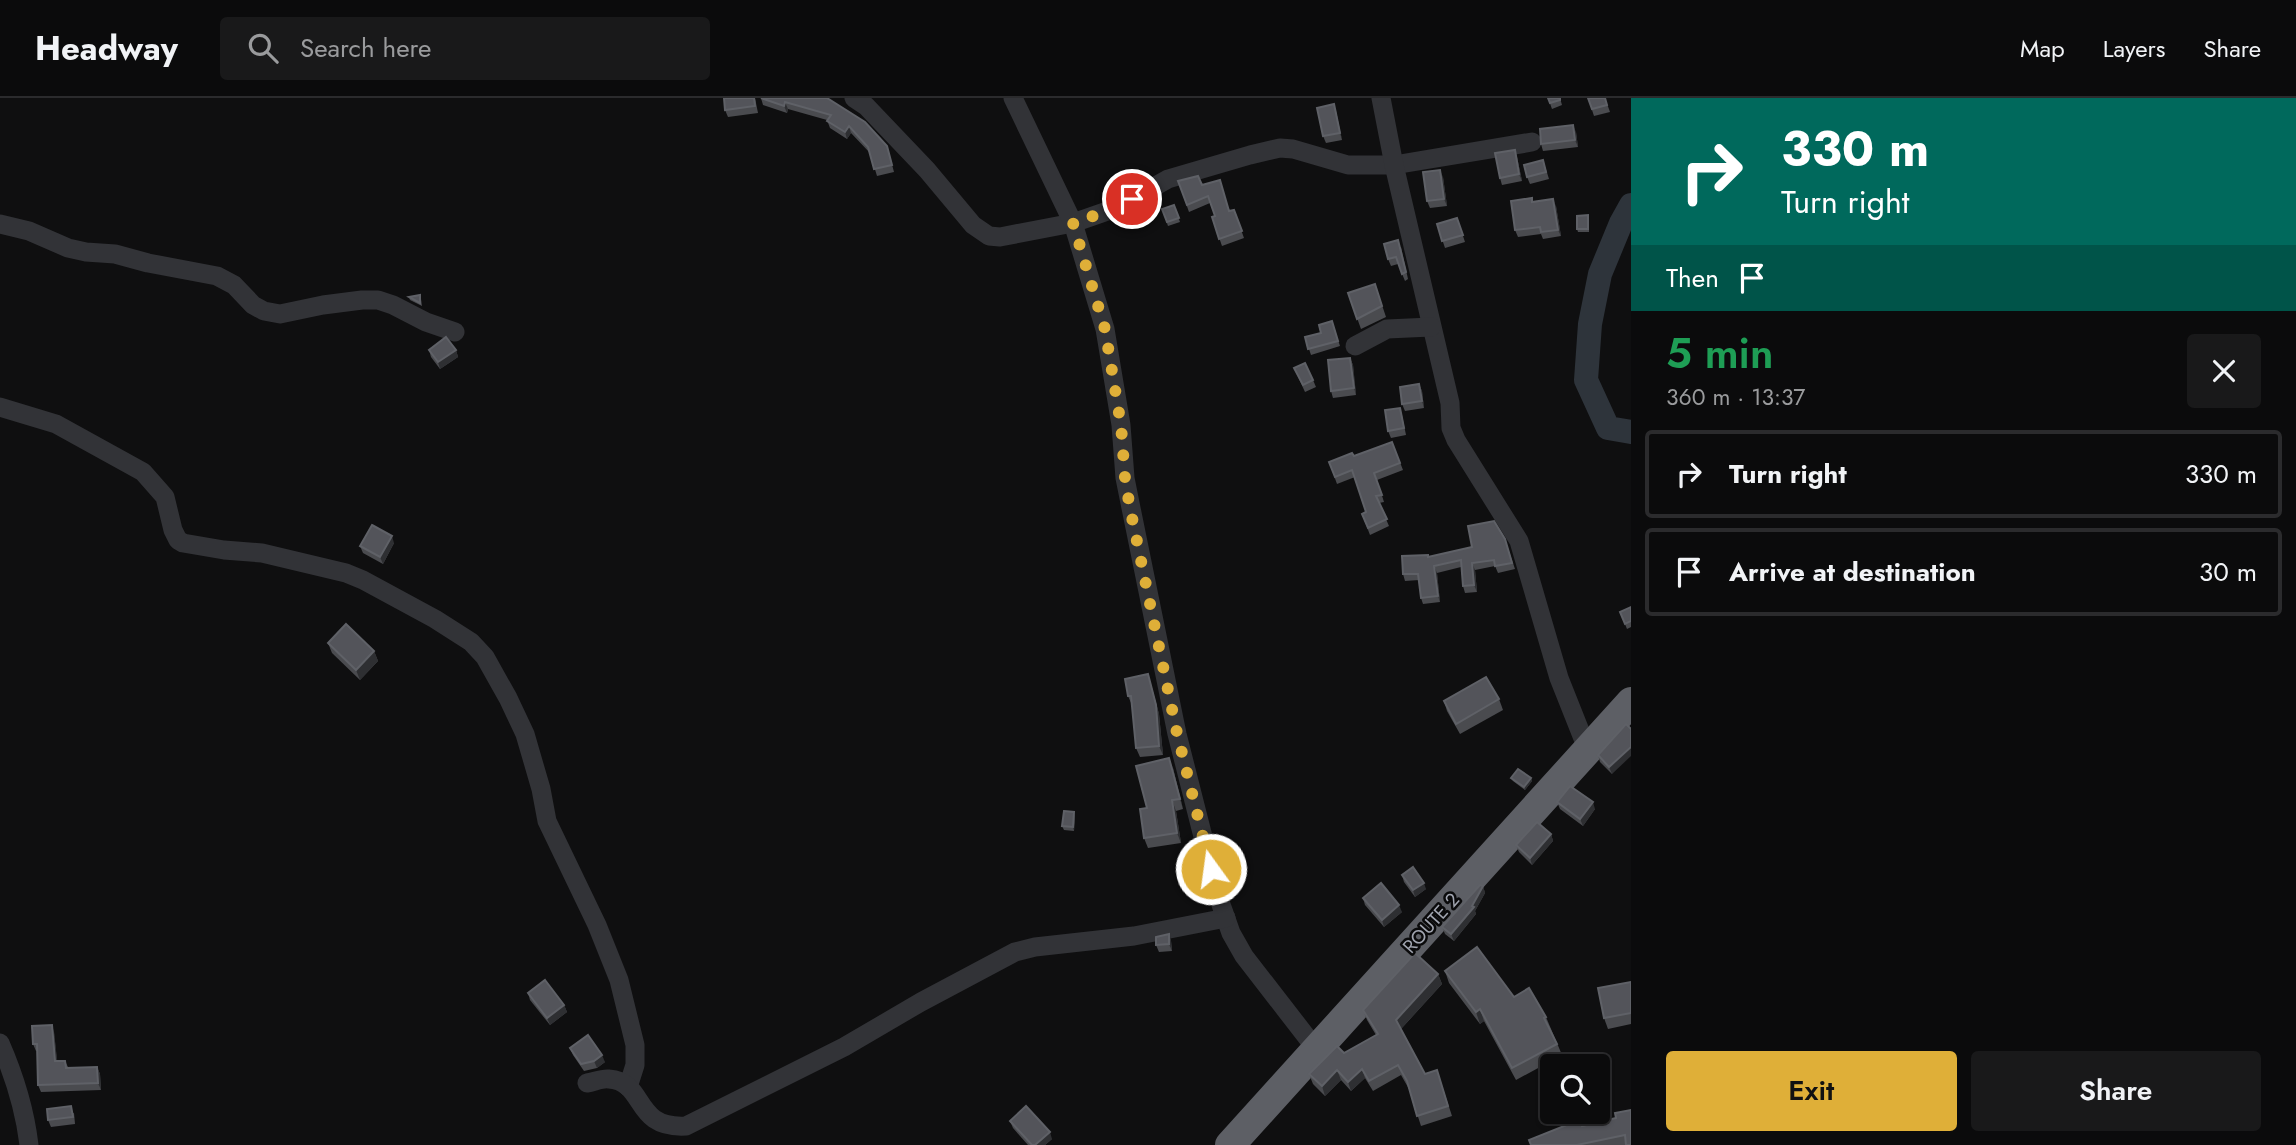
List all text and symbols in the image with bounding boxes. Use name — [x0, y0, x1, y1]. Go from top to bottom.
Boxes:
search box — [220, 17, 710, 80]
text: Headway — [35, 25, 178, 72]
icon: search — [244, 29, 282, 67]
text: Search here — [300, 29, 431, 67]
text: Map — [2020, 31, 2065, 66]
text: Layers — [2103, 31, 2165, 66]
text: Share — [2203, 31, 2261, 66]
text: 330 m — [1781, 114, 1929, 184]
icon: right — [1666, 126, 1757, 217]
pin — [1102, 169, 1162, 229]
text: Turn right — [1781, 179, 1910, 225]
icon: arrive — [1113, 180, 1151, 218]
text: Then — [1666, 259, 1719, 297]
icon: arrive — [1733, 259, 1771, 297]
text: 5 min — [1666, 323, 1773, 384]
button: close — [2187, 334, 2261, 408]
text: 360 m · 13:37 — [1666, 380, 1805, 414]
icon: right — [1670, 455, 1708, 493]
text: Turn right — [1729, 455, 1847, 493]
text: 330 m — [2185, 455, 2257, 493]
icon: arrive — [1670, 553, 1708, 591]
text: Arrive at destination — [1729, 553, 1976, 591]
text: 30 m — [2199, 553, 2257, 591]
position arrow — [1174, 832, 1248, 906]
street label: ROUTE 2 — [1396, 887, 1466, 959]
button: Exit — [1666, 1051, 1957, 1131]
button: Share — [1971, 1051, 2261, 1131]
map controls — [1540, 1054, 1610, 1124]
button: search — [1540, 1054, 1610, 1124]

